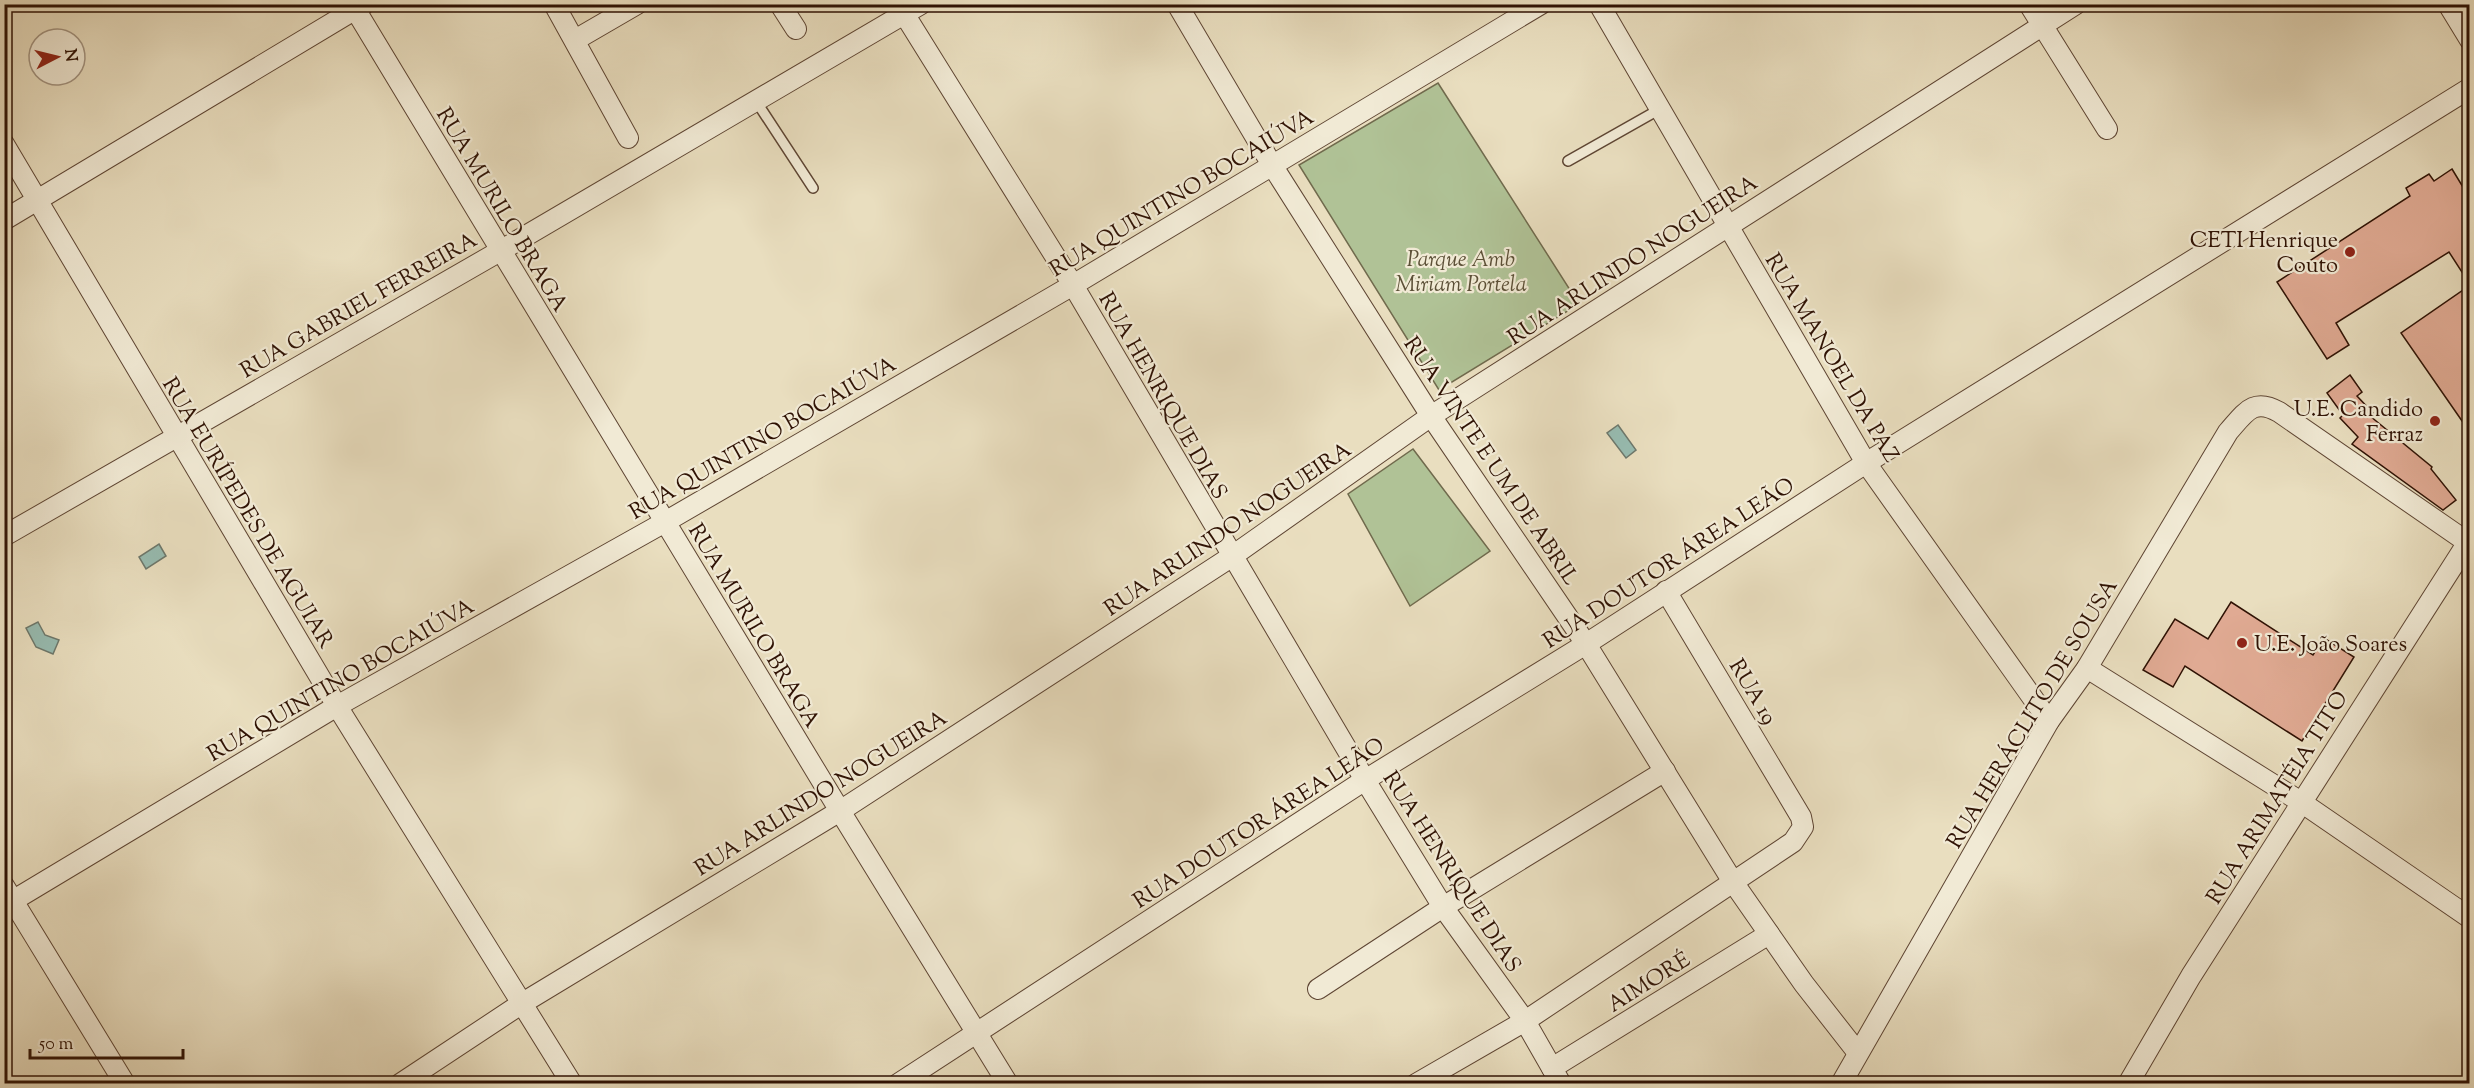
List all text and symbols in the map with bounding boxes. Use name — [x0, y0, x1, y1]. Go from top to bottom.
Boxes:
north arrow — [27, 27, 87, 87]
text: N — [57, 48, 82, 63]
street label: RUA MURILO BRAGA — [426, 102, 574, 319]
street label: RUA QUINTINO BOCAIÚVA — [1044, 102, 1321, 286]
street label: RUA ARLINDO NOGUEIRA — [1502, 168, 1765, 355]
street label: RUA GABRIEL FERREIRA — [235, 225, 484, 388]
place label: CETI Henrique Couto — [2190, 226, 2338, 283]
park label: Parque Amb Miriam Portela — [1395, 245, 1527, 302]
marker: CETI Henrique Couto — [2343, 245, 2357, 259]
street label: RUA MANOEL DA PAZ — [1755, 248, 1906, 469]
street label: RUA HENRIQUE DIAS — [1089, 287, 1234, 506]
street label: RUA VINTE E UM DE ABRIL — [1394, 331, 1585, 592]
street label: RUA QUINTINO BOCAIÚVA — [624, 349, 903, 529]
street label: RUA EURÍPEDES DE AGUIAR — [153, 371, 341, 655]
place label: U.E. Candido Ferraz — [2294, 395, 2423, 452]
marker: U.E. Candido Ferraz — [2428, 414, 2442, 428]
street label: RUA ARLINDO NOGUEIRA — [1098, 435, 1359, 626]
street label: RUA DOUTOR ÁREA LEÃO — [1537, 470, 1802, 658]
street label: RUA MURILO BRAGA — [678, 518, 826, 735]
street label: RUA HERÁCLITO DE SOUSA — [1939, 573, 2127, 856]
street label: RUA QUINTINO BOCAIÚVA — [202, 591, 481, 771]
place label: U.E. João Soares — [2254, 630, 2407, 662]
marker: U.E. João Soares — [2235, 636, 2249, 650]
street label: RUA 19 — [1719, 654, 1784, 731]
street label: RUA ARIMATÉIA TITO — [2199, 685, 2357, 911]
street label: RUA ARLINDO NOGUEIRA — [689, 703, 954, 886]
street label: RUA DOUTOR ÁREA LEÃO — [1127, 730, 1392, 918]
street label: RUA HENRIQUE DIAS — [1373, 766, 1528, 980]
street label: AIMORÉ — [1601, 945, 1697, 1022]
scale bar — [30, 1022, 183, 1060]
text: 50 m — [38, 1032, 74, 1058]

